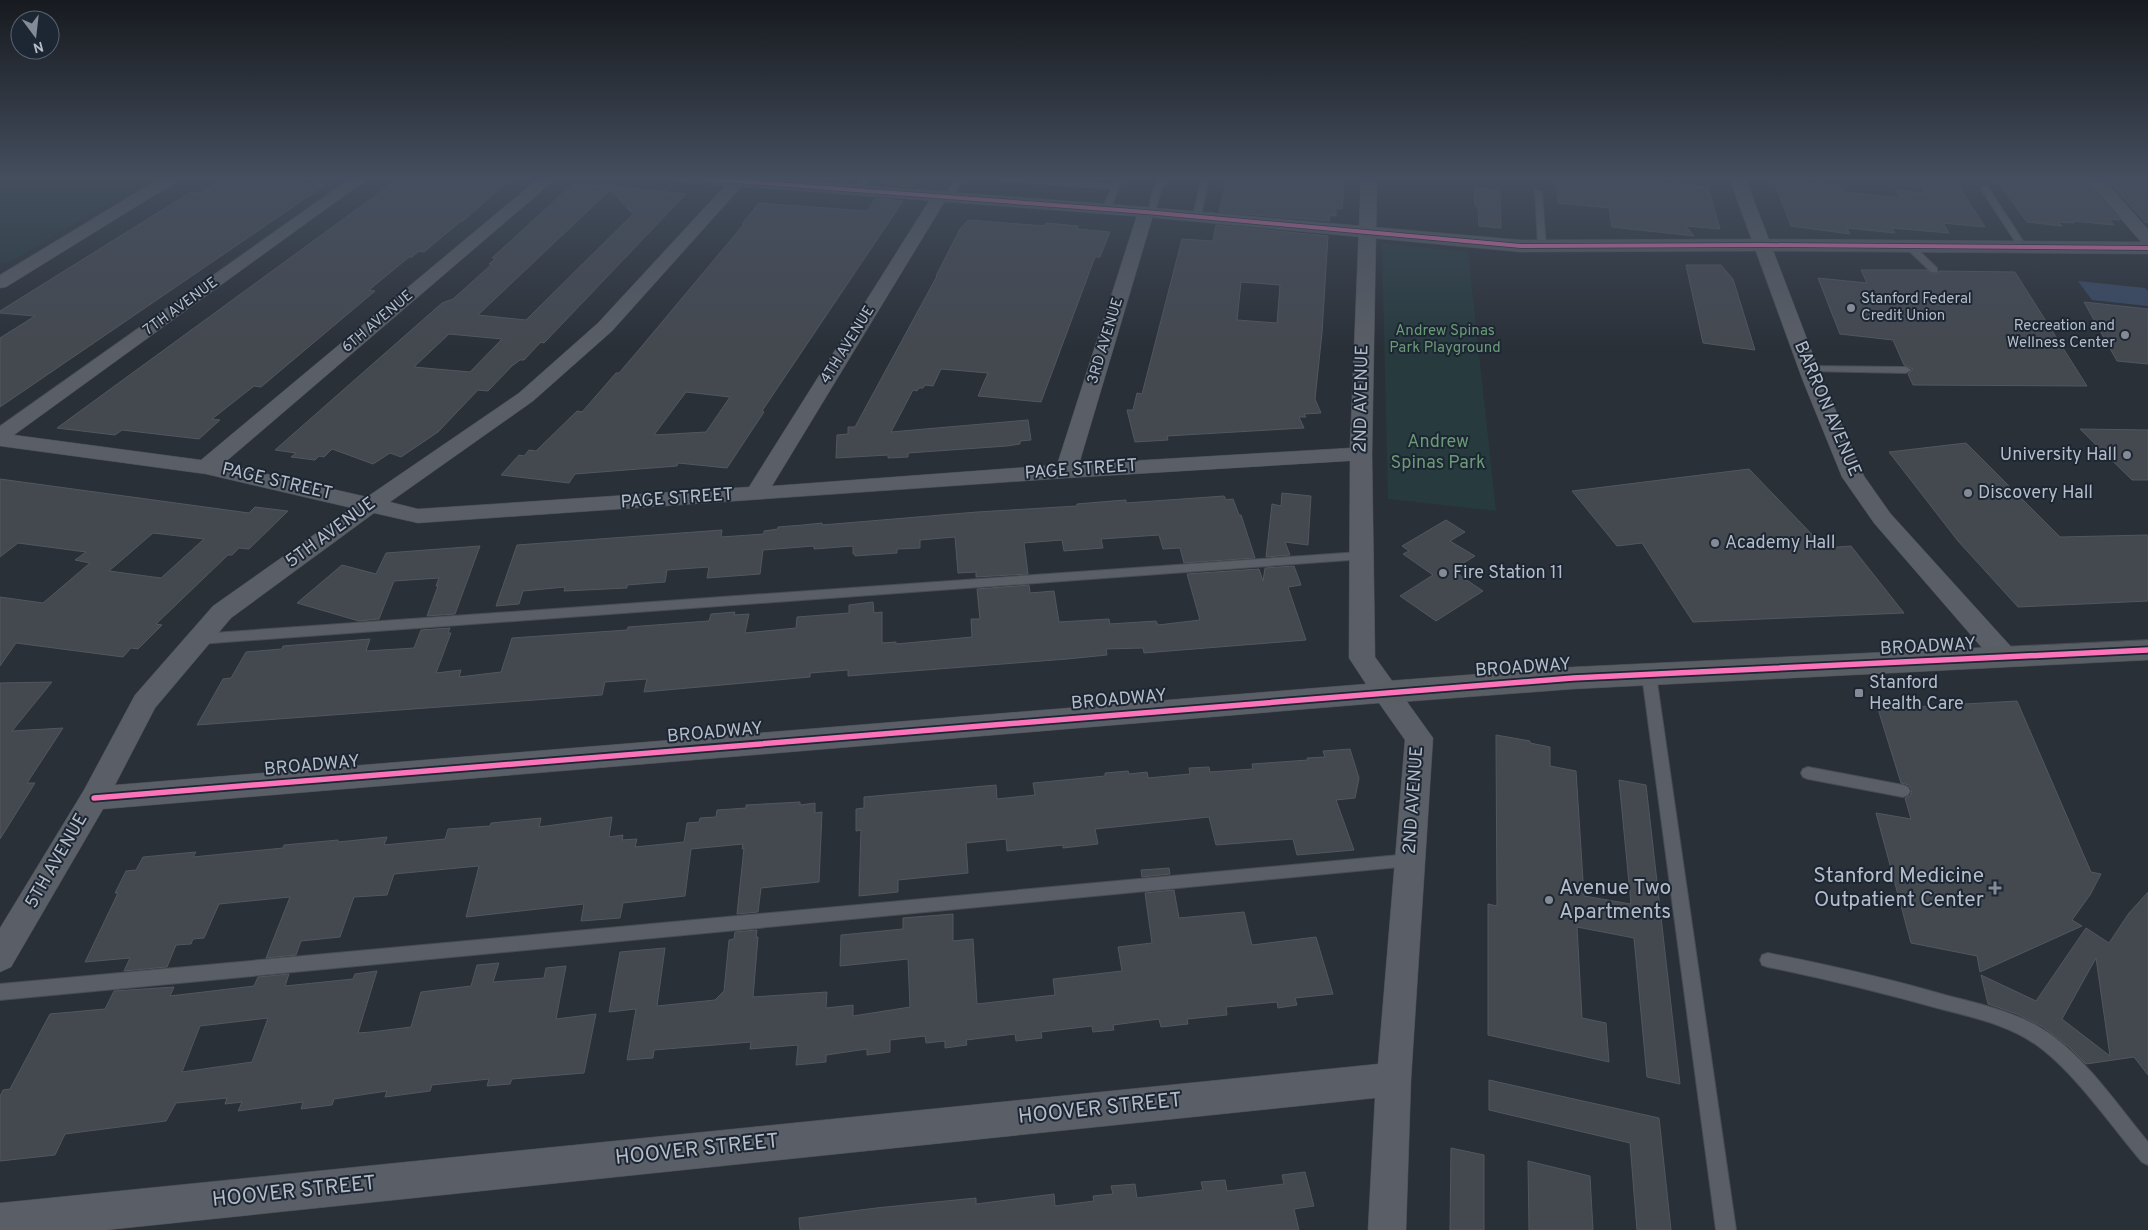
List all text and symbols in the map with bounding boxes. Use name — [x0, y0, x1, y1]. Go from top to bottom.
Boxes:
north arrow — [10, 10, 60, 60]
text: N — [31, 37, 45, 56]
street label: 7TH AVENUE — [140, 274, 222, 340]
street label: 6TH AVENUE — [338, 287, 418, 357]
place label: Stanford Federal Credit Union — [1861, 290, 1972, 326]
street label: 3RD AVENUE — [1084, 296, 1128, 386]
marker: Stanford Federal Credit Union — [1845, 302, 1857, 314]
street label: 4TH AVENUE — [817, 303, 879, 387]
place label: Recreation and Wellness Center — [2007, 317, 2115, 353]
park label: Andrew Spinas Park Playground — [1389, 322, 1501, 358]
marker: Recreation and Wellness Center — [2119, 329, 2131, 341]
street label: BARRON AVENUE — [1788, 338, 1866, 480]
street label: 2ND AVENUE — [1350, 345, 1374, 453]
park label: Andrew Spinas Park — [1390, 431, 1486, 475]
place label: University Hall — [2000, 444, 2117, 467]
marker: University Hall — [2121, 449, 2133, 461]
street label: PAGE STREET — [1024, 455, 1138, 485]
street label: PAGE STREET — [219, 458, 335, 506]
place label: Discovery Hall — [1978, 482, 2093, 505]
street label: PAGE STREET — [620, 484, 734, 514]
marker: Discovery Hall — [1962, 487, 1974, 499]
street label: 5TH AVENUE — [281, 493, 381, 573]
place label: Academy Hall — [1725, 532, 1836, 555]
marker: Academy Hall — [1709, 537, 1721, 549]
place label: Fire Station 11 — [1453, 562, 1563, 585]
marker: Fire Station 11 — [1437, 567, 1449, 579]
street label: BROADWAY — [1879, 633, 1977, 661]
street label: BROADWAY — [1474, 653, 1572, 683]
place label: Stanford Health Care — [1869, 672, 1964, 716]
street label: BROADWAY — [1070, 684, 1168, 716]
marker: Stanford Health Care — [1853, 687, 1865, 699]
street label: BROADWAY — [666, 717, 764, 749]
street label: 2ND AVENUE — [1399, 745, 1429, 855]
street label: BROADWAY — [263, 750, 361, 782]
street label: 5TH AVENUE — [21, 809, 93, 913]
place label: Stanford Medicine Outpatient Center — [1813, 863, 1984, 914]
place label: Avenue Two Apartments — [1559, 875, 1671, 926]
marker: Stanford Medicine Outpatient Center — [1988, 881, 2002, 895]
marker: Avenue Two Apartments — [1543, 894, 1555, 906]
street label: HOOVER STREET — [1017, 1087, 1183, 1131]
street label: HOOVER STREET — [614, 1128, 780, 1172]
street label: HOOVER STREET — [211, 1170, 377, 1214]

